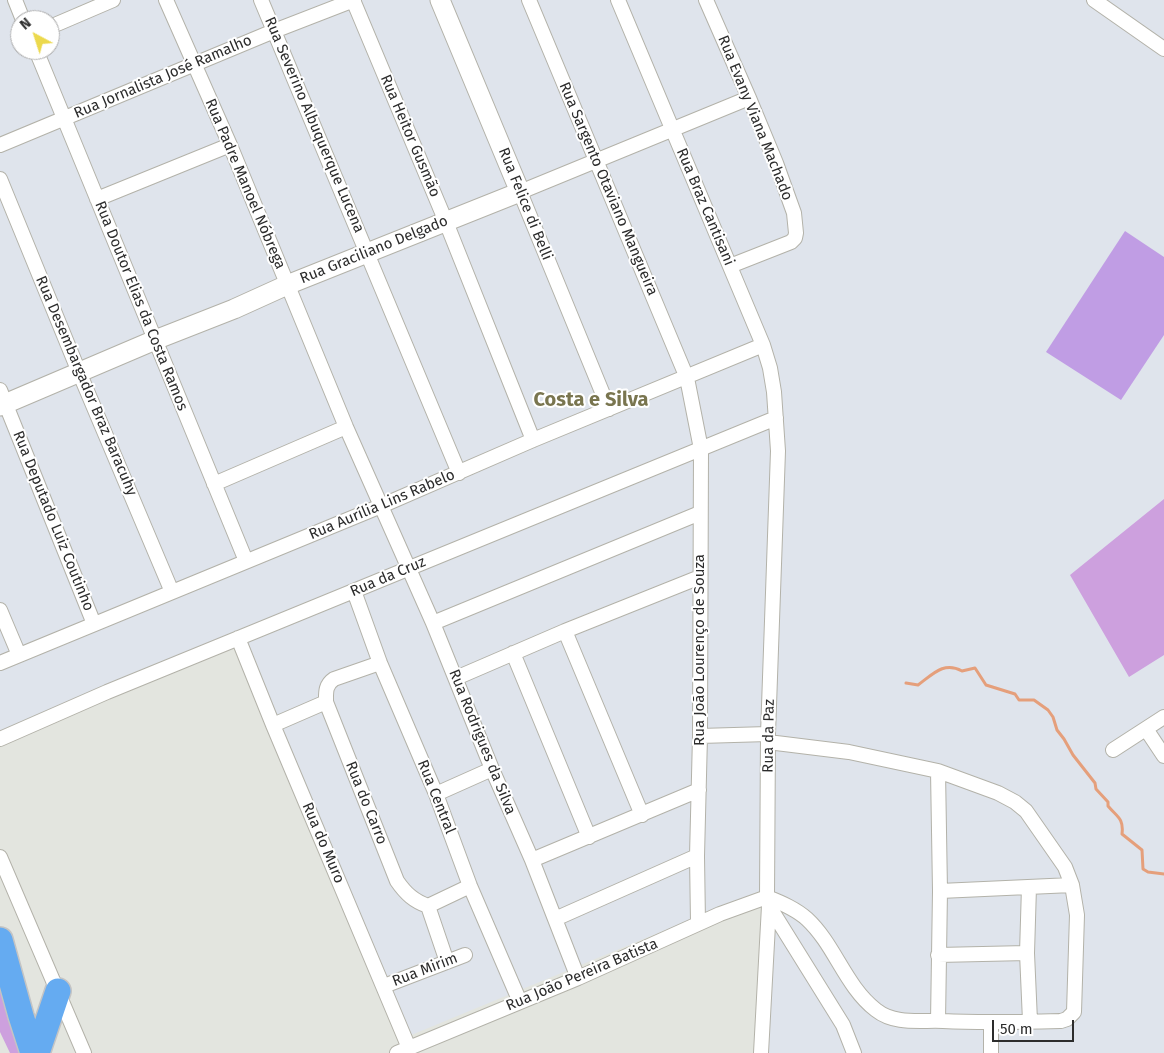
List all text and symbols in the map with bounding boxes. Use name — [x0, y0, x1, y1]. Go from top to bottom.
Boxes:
north arrow — [10, 10, 60, 60]
text: N — [17, 14, 35, 33]
street label: Rua Severino Albuquerque Lucena — [260, 14, 368, 236]
street label: Rua Jornalista José Ramalho — [71, 31, 255, 123]
street label: Rua Evany Viana Machado — [714, 33, 796, 203]
street label: Rua Heitor Gusmão — [376, 72, 444, 200]
street label: Rua Sargento Otaviano Mangueira — [555, 80, 661, 298]
street label: Rua Padre Manoel Nóbrega — [201, 96, 289, 272]
street label: Rua Felice di Belli — [494, 145, 556, 263]
street label: Rua Braz Cantisani — [672, 146, 738, 268]
street label: Rua Doutor Elias da Costa Ramos — [91, 199, 191, 413]
street label: Rua Graciliano Delgado — [297, 212, 451, 288]
street label: Rua Desembargador Braz Baracuhy — [31, 273, 141, 499]
district label: Costa e Silva — [534, 388, 648, 412]
street label: Rua Deputado Luiz Coutinho — [9, 428, 97, 614]
street label: Rua Aurília Lins Rabelo — [306, 466, 458, 544]
street label: Rua da Cruz — [348, 553, 428, 601]
street label: Rua João Lourenço de Souza — [691, 554, 709, 746]
street label: Rua Rodrigues da Silva — [445, 667, 519, 817]
street label: Rua da Paz — [759, 699, 779, 773]
street label: Rua Central — [413, 757, 459, 837]
street label: Rua do Carro — [341, 759, 391, 847]
street label: Rua do Muro — [298, 800, 348, 886]
street label: Rua João Pereira Batista — [503, 935, 661, 1015]
street label: Rua Mirim — [390, 949, 460, 991]
scale bar — [994, 1010, 1076, 1042]
text: 50 m — [1000, 1020, 1033, 1038]

